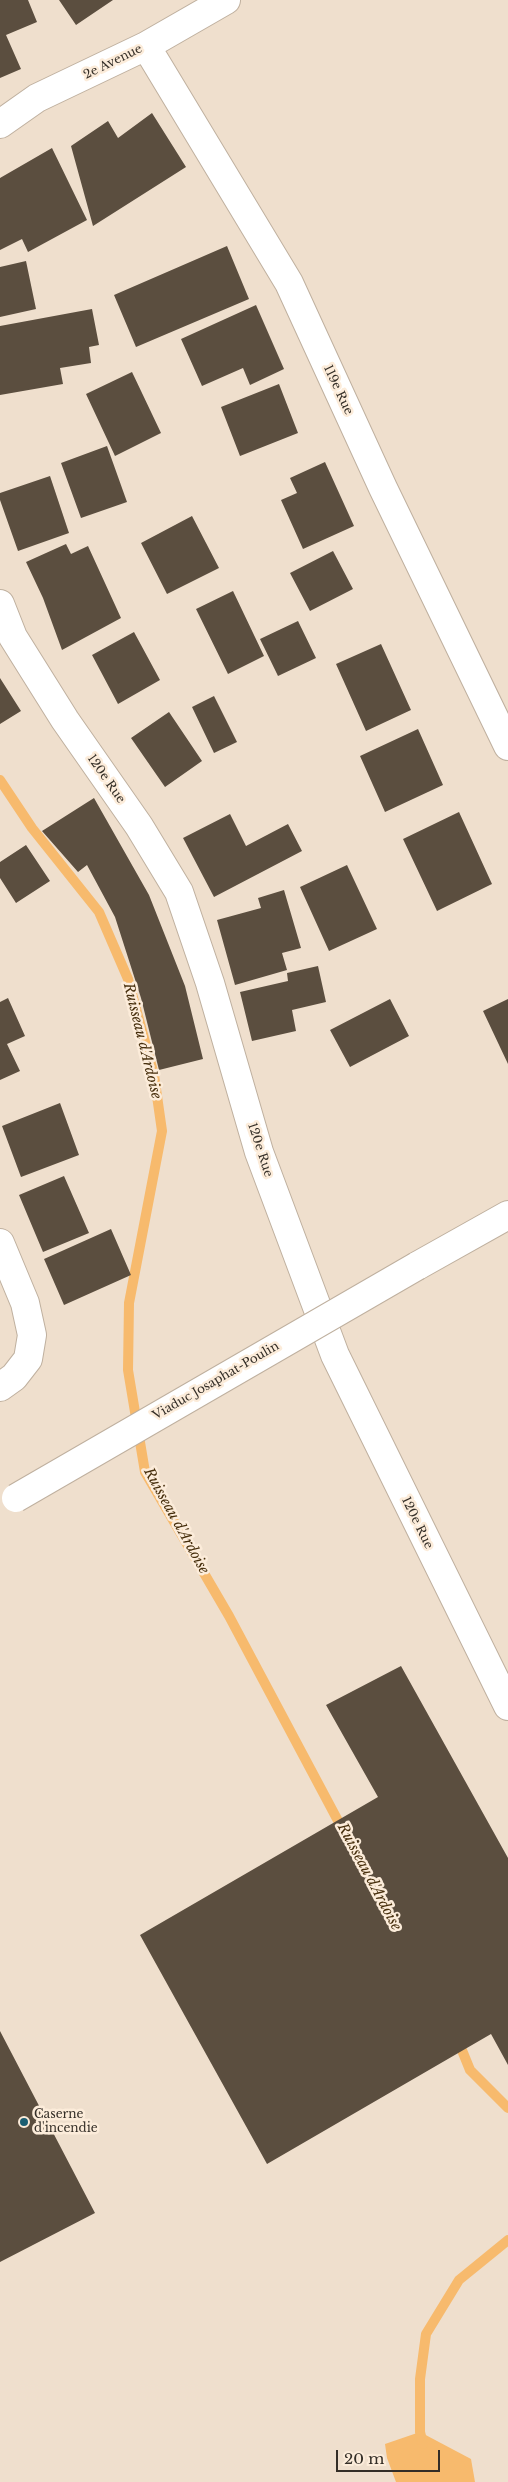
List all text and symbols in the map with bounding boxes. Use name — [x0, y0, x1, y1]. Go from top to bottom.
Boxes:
street label: 2e Avenue — [81, 42, 145, 82]
street label: 119e Rue — [320, 363, 356, 417]
street label: 120e Rue — [84, 752, 128, 806]
water label: Ruisseau d'Ardoise — [119, 981, 165, 1101]
street label: 120e Rue — [244, 1121, 276, 1179]
street label: Viaduc Josaphat-Poulin — [150, 1339, 282, 1423]
water label: Ruisseau d'Ardoise — [140, 1465, 212, 1577]
street label: 120e Rue — [398, 1495, 436, 1551]
water label: Ruisseau d'Ardoise — [334, 1821, 404, 1933]
place label: Caserne d'incendie — [34, 2108, 98, 2136]
marker: Caserne d'incendie — [18, 2116, 30, 2128]
scale bar — [338, 2440, 442, 2472]
text: 20 m — [344, 2449, 384, 2468]

